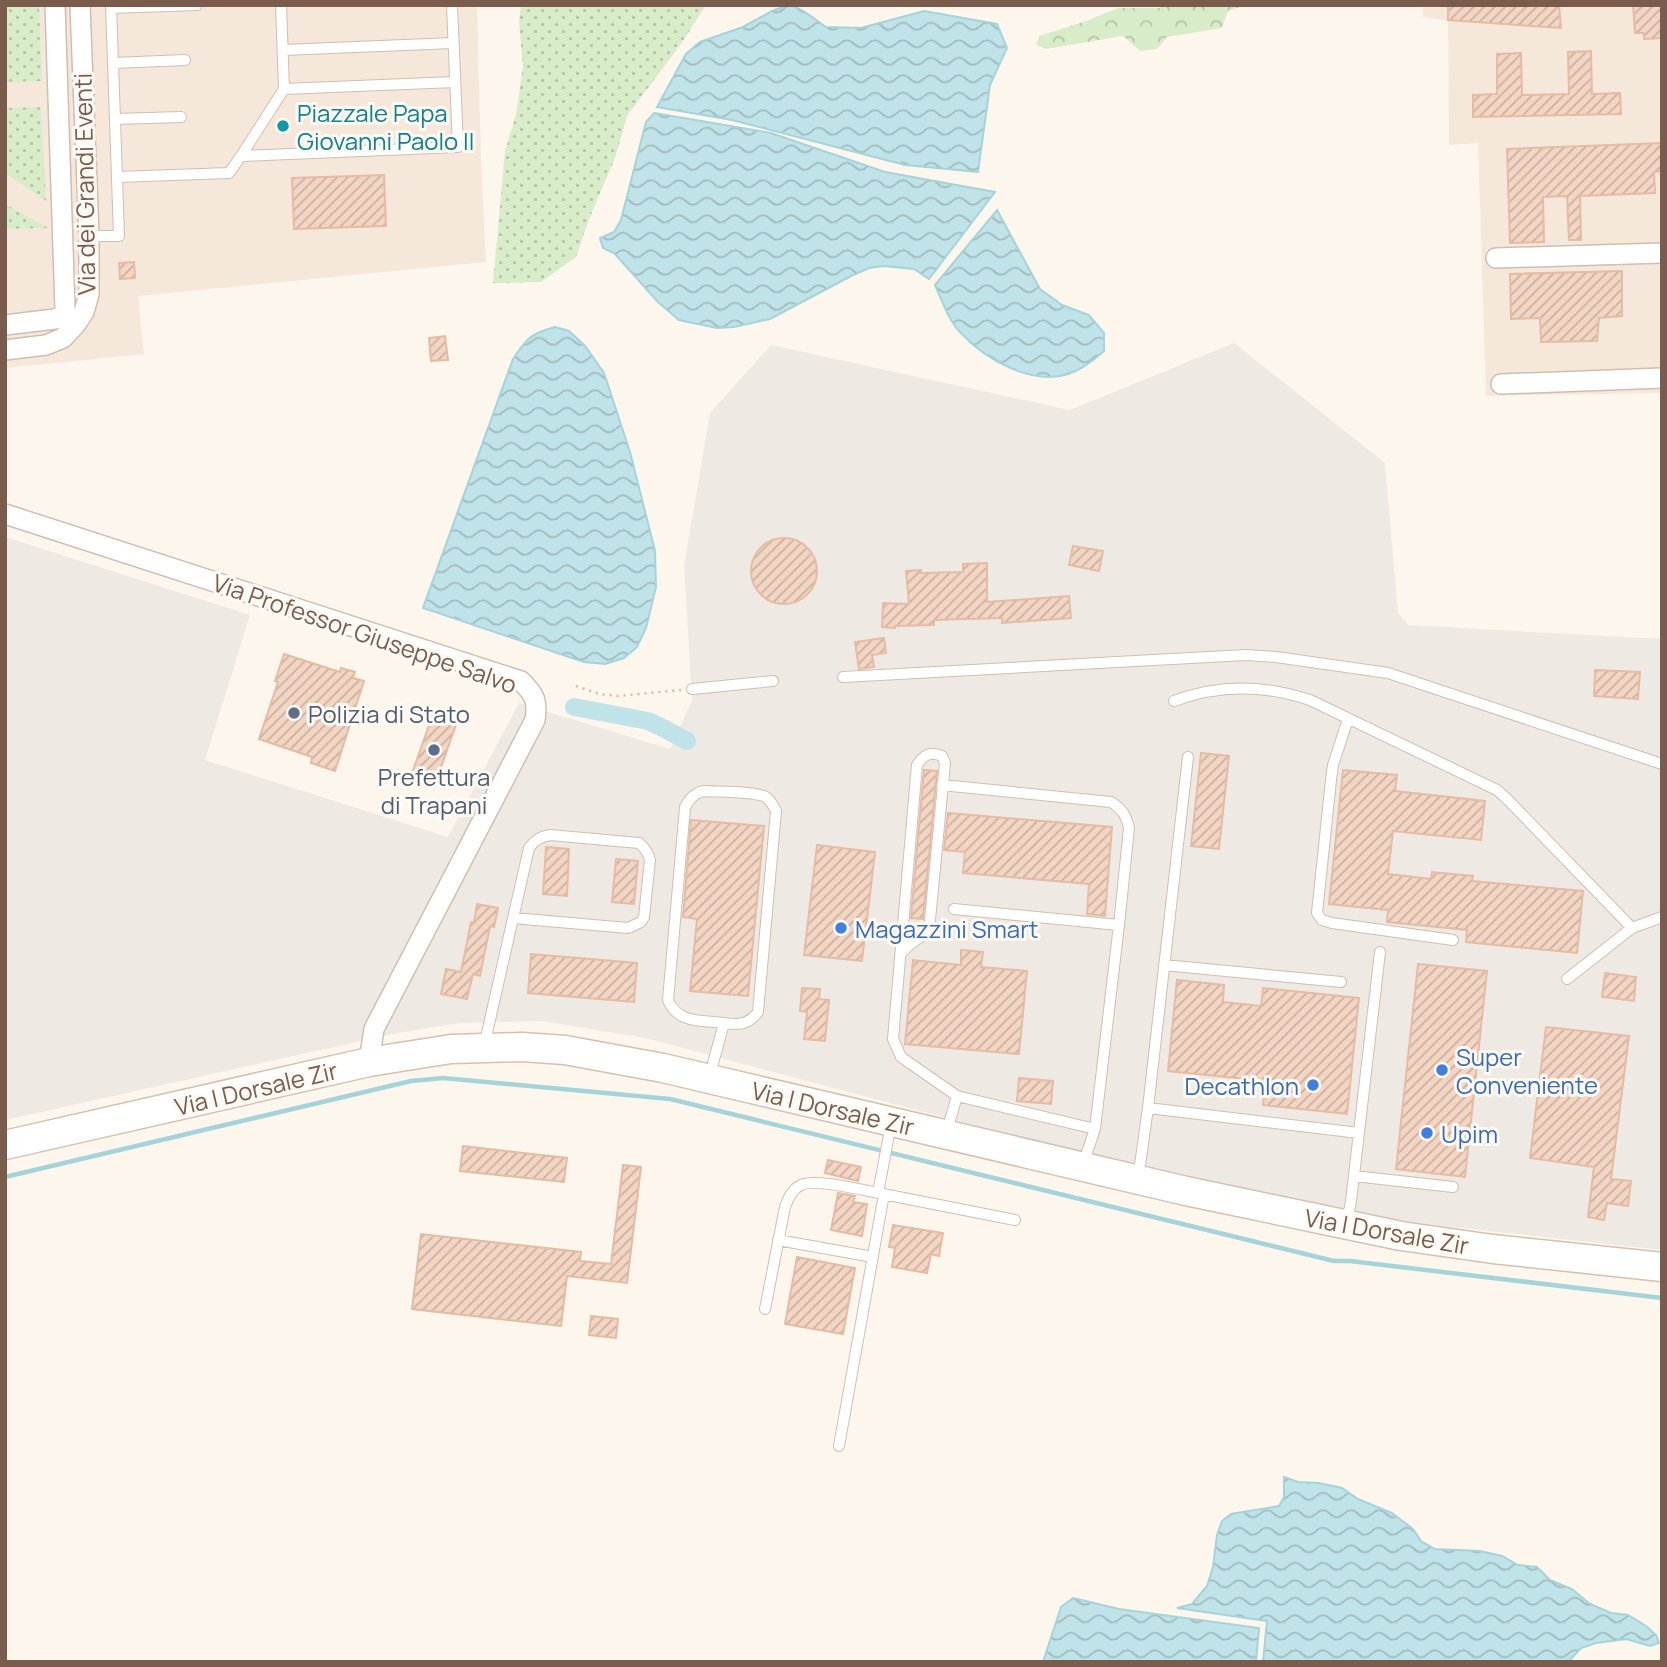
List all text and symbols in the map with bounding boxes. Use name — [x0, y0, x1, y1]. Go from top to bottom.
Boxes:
street label: Via dei Grandi Eventi — [66, 73, 102, 295]
place label: Piazzale Papa Giovanni Paolo II — [297, 96, 474, 157]
marker: Piazzale Papa Giovanni Paolo II — [275, 118, 291, 134]
street label: Via Professor Giuseppe Salvo — [208, 565, 522, 701]
place label: Polizia di Stato — [308, 697, 470, 730]
marker: Polizia di Stato — [286, 705, 302, 721]
marker: Prefettura di Trapani — [426, 742, 442, 758]
place label: Prefettura di Trapani — [378, 760, 490, 821]
place label: Magazzini Smart — [855, 912, 1038, 945]
marker: Magazzini Smart — [833, 920, 849, 936]
place label: Super Conveniente — [1456, 1040, 1598, 1101]
street label: Via I Dorsale Zir — [171, 1053, 341, 1123]
marker: Super Conveniente — [1434, 1062, 1450, 1078]
place label: Decathlon — [1184, 1069, 1299, 1102]
street label: Via I Dorsale Zir — [748, 1073, 918, 1143]
marker: Decathlon — [1305, 1077, 1321, 1093]
place label: Upim — [1441, 1117, 1498, 1150]
marker: Upim — [1419, 1125, 1435, 1141]
street label: Via I Dorsale Zir — [1302, 1200, 1472, 1262]

